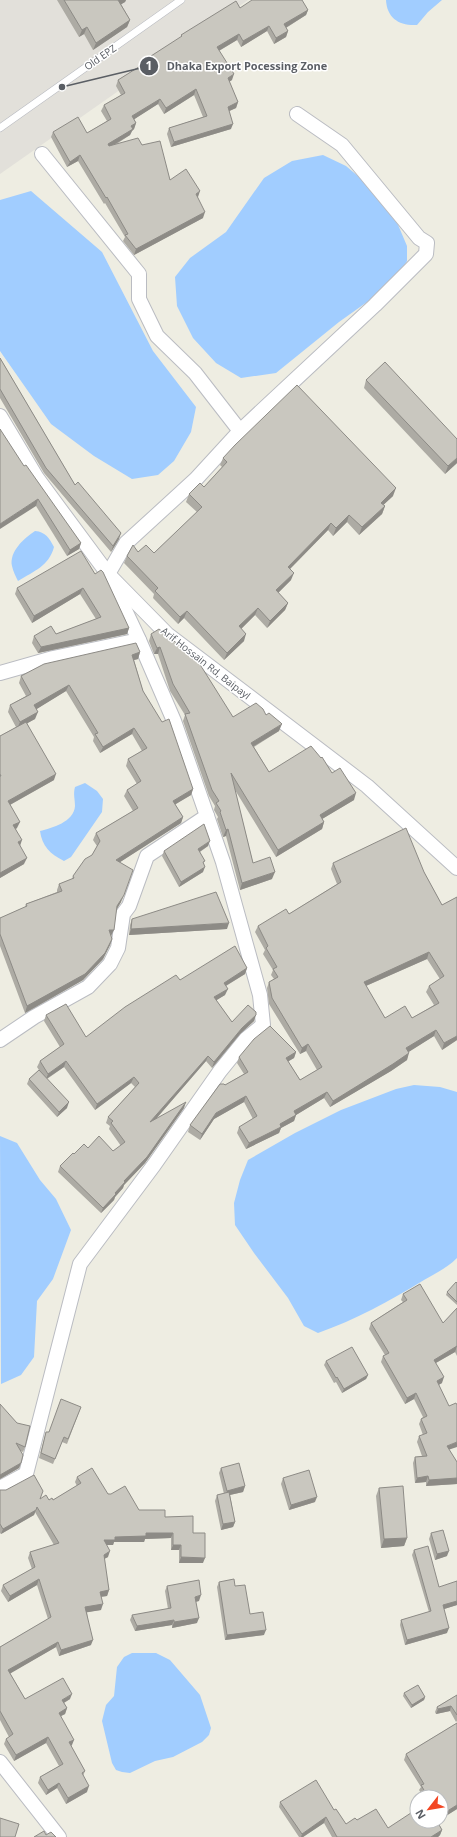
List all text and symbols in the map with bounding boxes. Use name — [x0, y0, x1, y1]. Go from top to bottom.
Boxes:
street label: Old EPZ — [81, 41, 119, 73]
callout: Dhaka Export Pocessing Zone — [139, 54, 335, 77]
text: 1 — [146, 57, 152, 74]
text: Dhaka Export Pocessing Zone — [167, 58, 328, 73]
street label: Arif Hossain Rd, Baipayl — [158, 624, 254, 702]
north arrow — [409, 1789, 449, 1829]
text: N — [411, 1807, 429, 1822]

